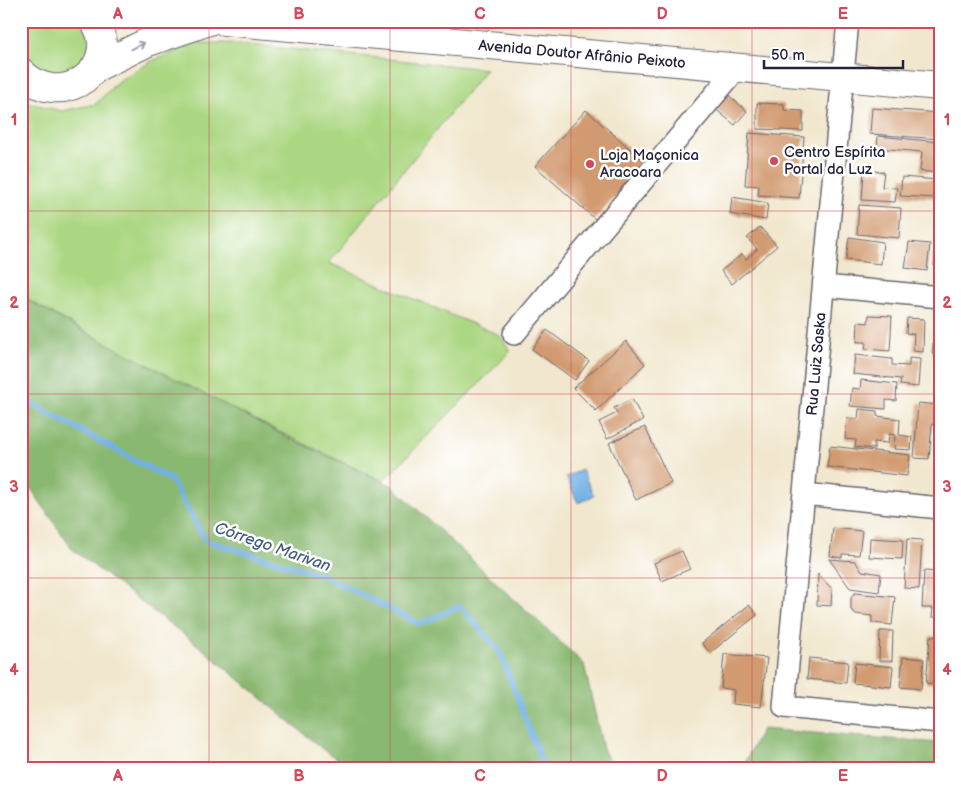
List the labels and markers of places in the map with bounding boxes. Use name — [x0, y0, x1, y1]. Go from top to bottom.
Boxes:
place label: Centro Espírita Portal da Luz — [784, 143, 885, 179]
place label: Loja Maçonica Aracoara — [600, 146, 699, 182]
marker: Centro Espírita Portal da Luz — [768, 155, 780, 167]
marker: Loja Maçonica Aracoara — [584, 158, 596, 170]

